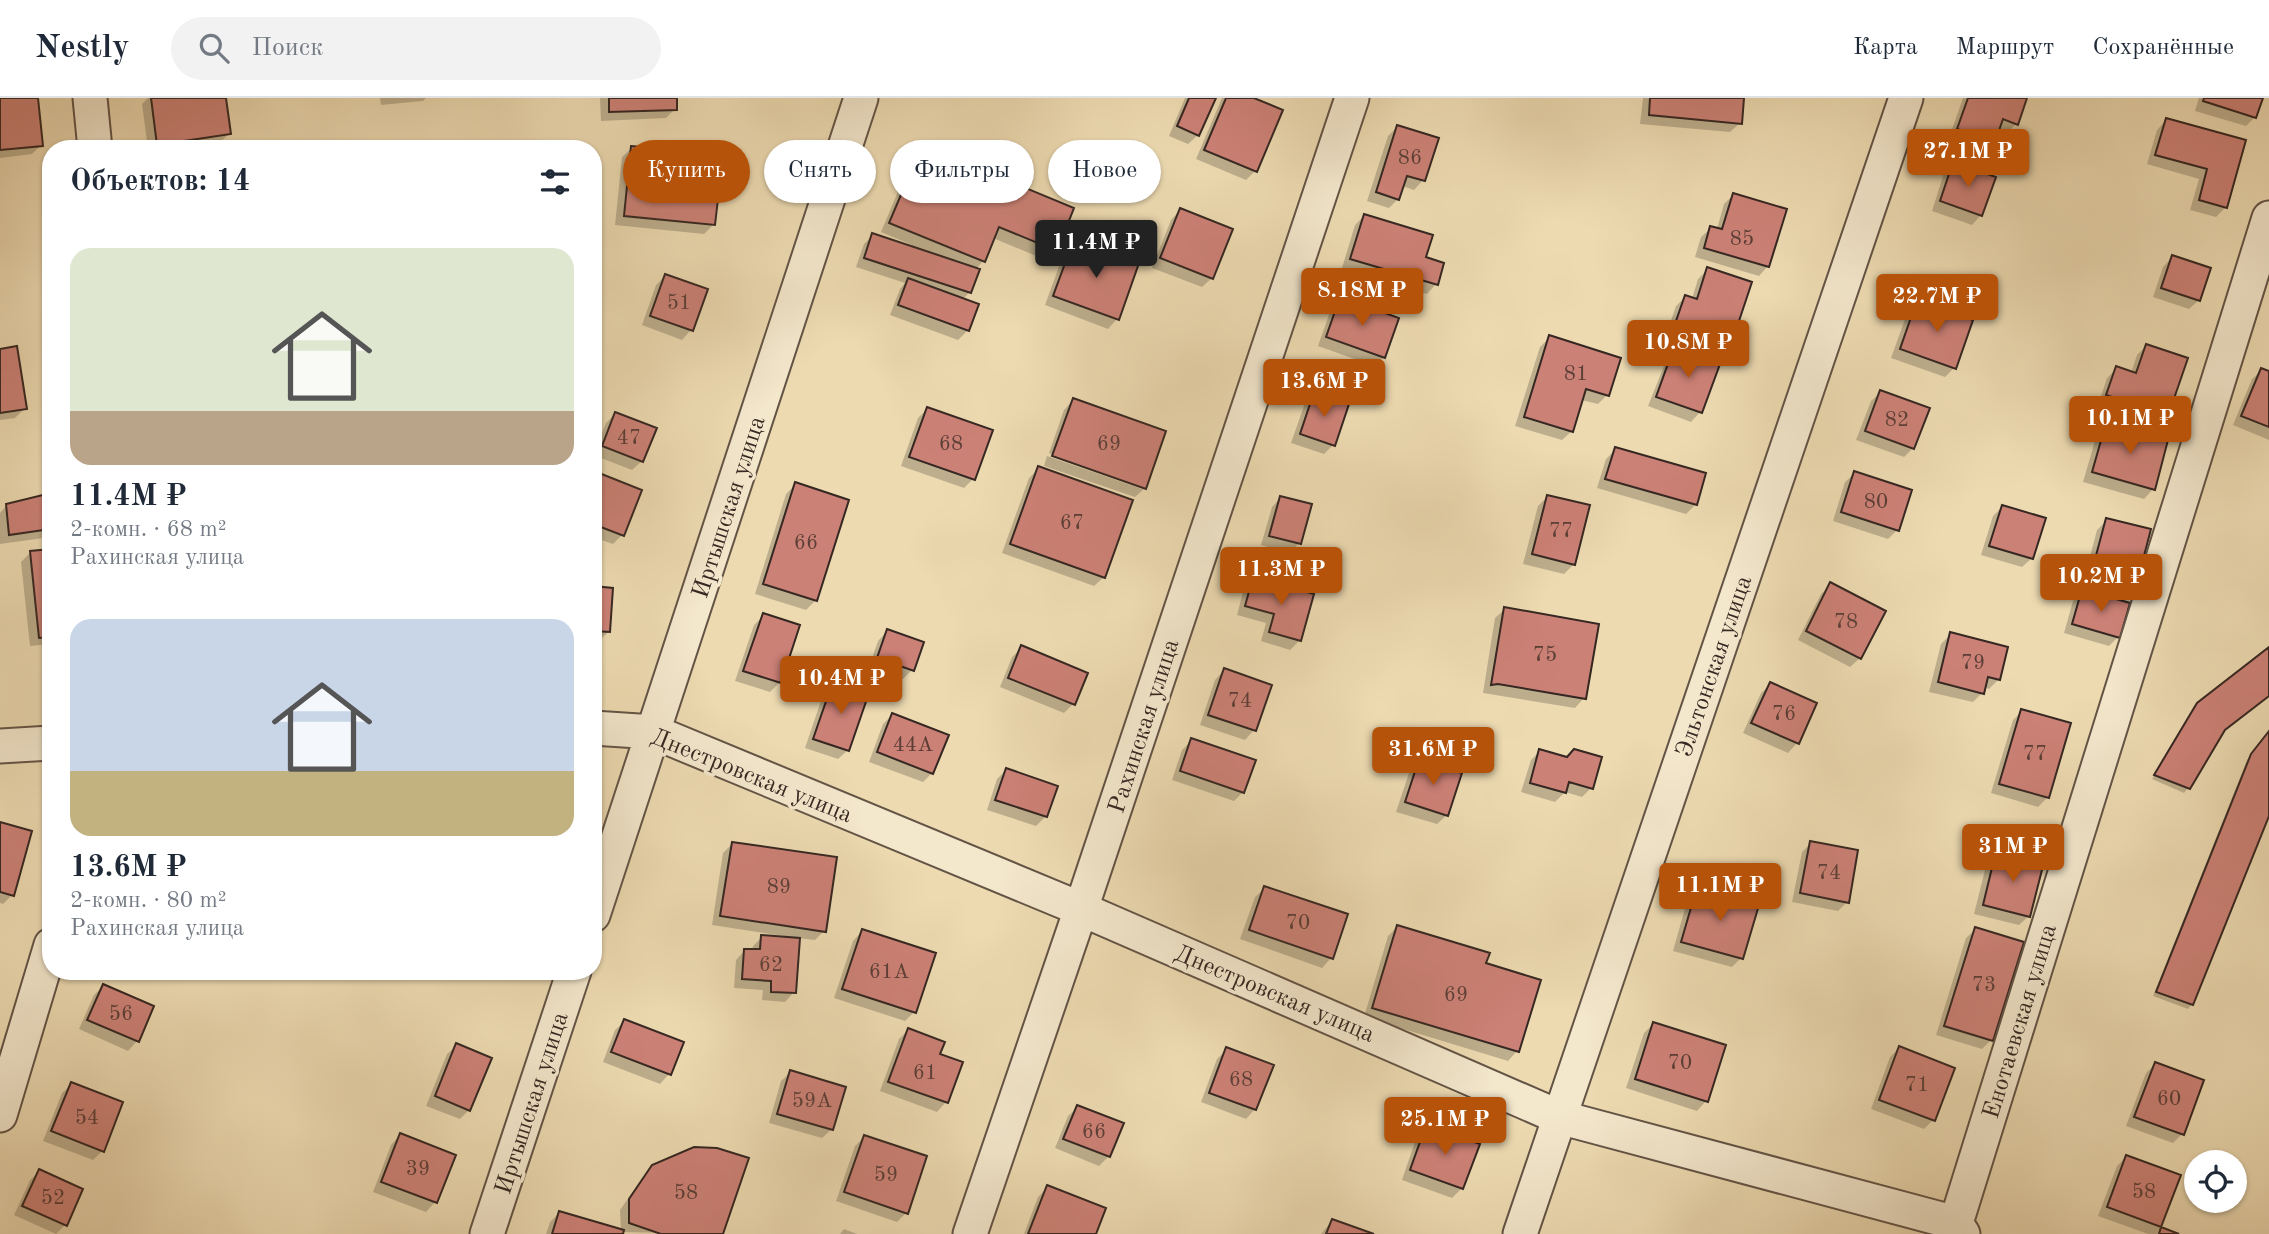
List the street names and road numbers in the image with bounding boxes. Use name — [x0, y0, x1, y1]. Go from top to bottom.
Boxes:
street label: Иртышская улица — [689, 413, 771, 602]
street label: Эльтонская улица — [1673, 573, 1757, 760]
street label: Рахинская улица — [1105, 636, 1184, 817]
street label: Днестровская улица — [647, 726, 855, 828]
street label: Енотаевская улица — [1980, 921, 2062, 1122]
street label: Днестровская улица — [1171, 942, 1378, 1048]
street label: Иртышская улица — [492, 1009, 574, 1198]

